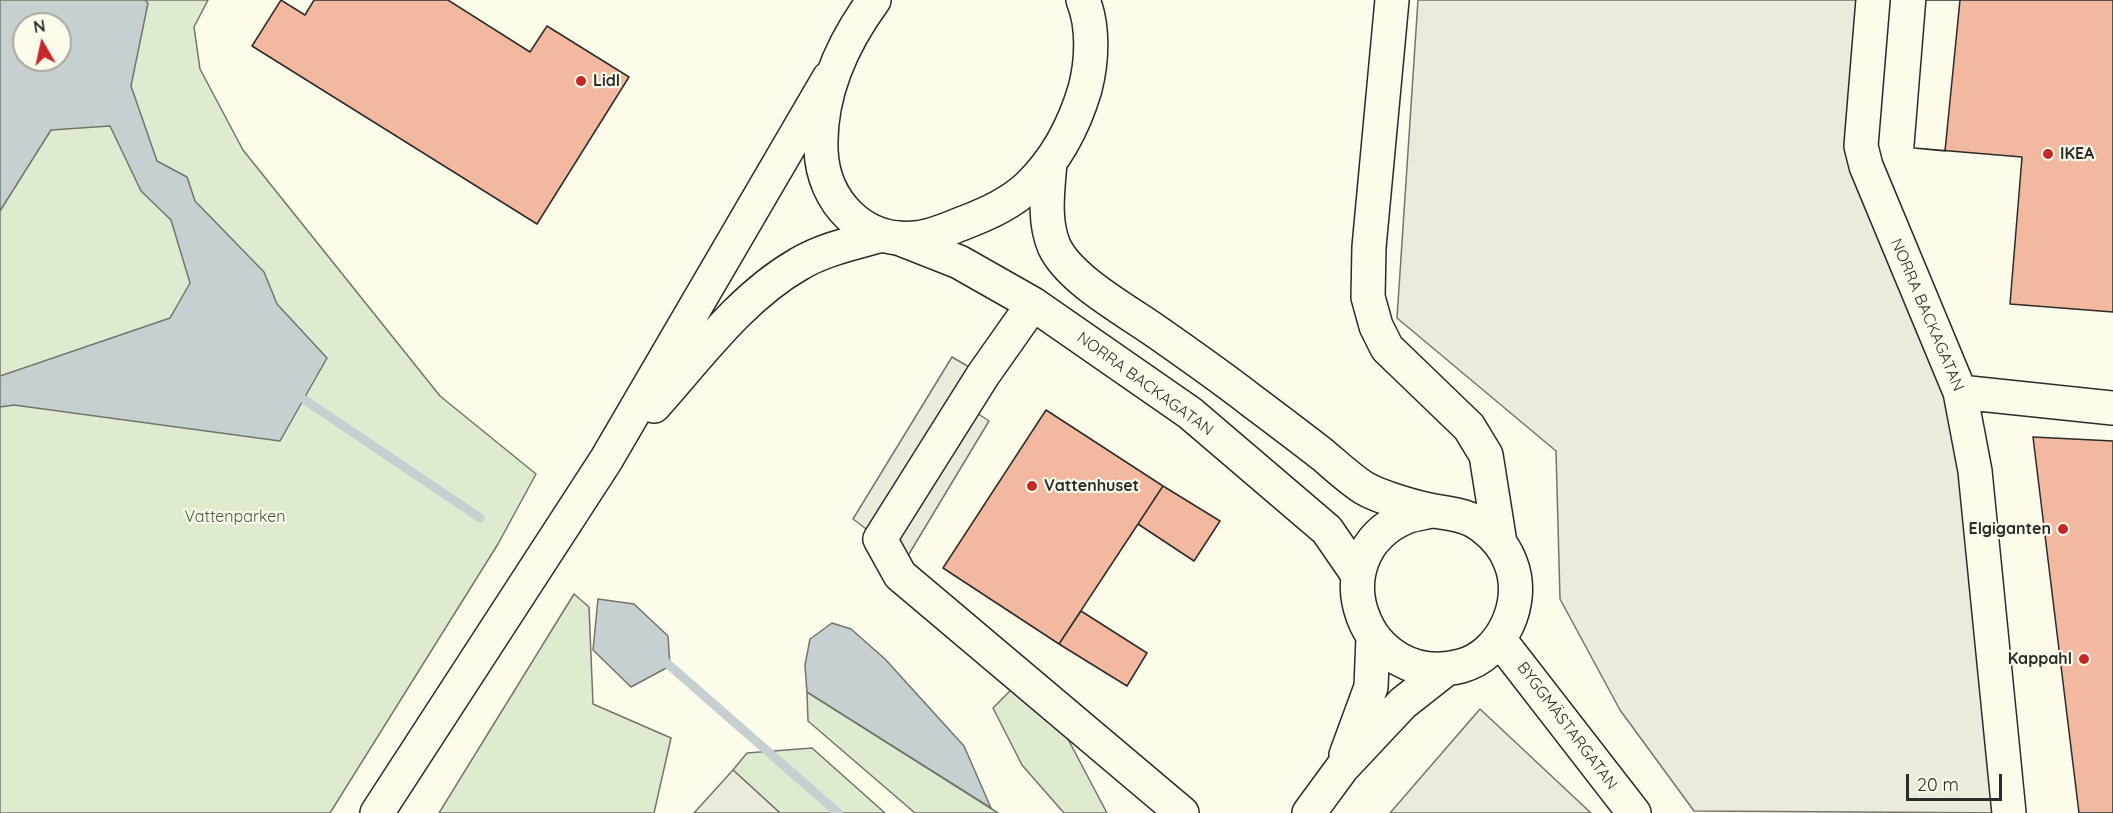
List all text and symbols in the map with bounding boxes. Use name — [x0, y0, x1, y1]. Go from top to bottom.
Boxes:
north arrow — [12, 12, 72, 72]
text: N — [32, 15, 47, 37]
place label: Lidl — [593, 71, 620, 91]
marker: Lidl — [574, 74, 588, 88]
place label: IKEA — [2060, 144, 2094, 164]
marker: IKEA — [2041, 147, 2055, 161]
street label: NORRA BACKAGATAN — [1886, 236, 1968, 394]
street label: NORRA BACKAGATAN — [1073, 328, 1217, 440]
place label: Vattenhuset — [1044, 476, 1139, 496]
marker: Vattenhuset — [1025, 479, 1039, 493]
park label: Vattenparken — [184, 507, 286, 527]
place label: Elgiganten — [1969, 519, 2051, 539]
marker: Elgiganten — [2056, 522, 2070, 536]
place label: Kappahl — [2008, 649, 2072, 669]
marker: Kappahl — [2077, 652, 2091, 666]
street label: BYGGMÄSTARGATAN — [1513, 658, 1621, 794]
scale bar — [1909, 762, 2005, 800]
text: 20 m — [1917, 773, 1959, 796]

